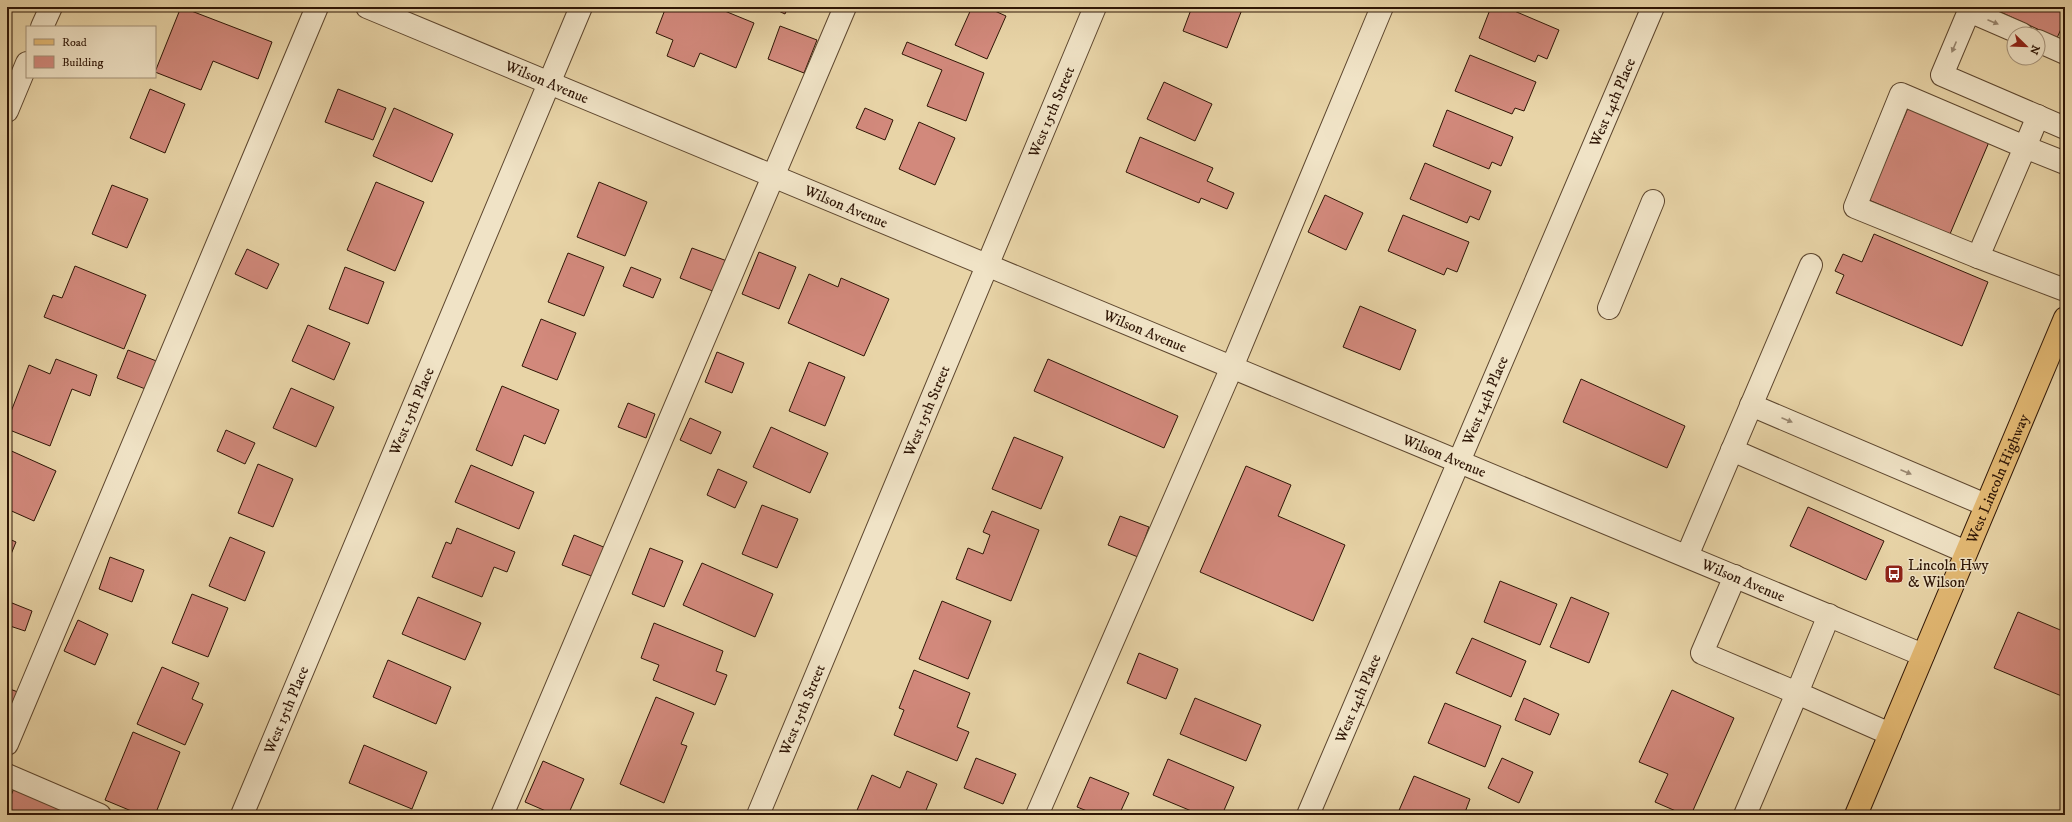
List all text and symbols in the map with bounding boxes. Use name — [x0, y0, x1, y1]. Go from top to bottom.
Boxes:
one-way arrow — [1988, 19, 2000, 25]
legend — [26, 26, 156, 78]
north arrow — [2006, 26, 2046, 66]
text: Road — [62, 35, 87, 50]
one-way arrow — [1951, 42, 1957, 53]
text: N — [2026, 43, 2042, 56]
text: Building — [62, 55, 103, 70]
street label: West 14th Place — [1585, 55, 1640, 150]
street label: Wilson Avenue — [501, 56, 592, 108]
street label: West 15th Street — [1024, 63, 1079, 161]
street label: Wilson Avenue — [801, 180, 891, 232]
street label: Wilson Avenue — [1100, 305, 1190, 357]
street label: West 14th Place — [1457, 353, 1512, 448]
street label: West 15th Street — [899, 362, 954, 460]
street label: West 15th Place — [384, 364, 438, 459]
street label: West Lincoln Highway — [1961, 410, 2033, 547]
one-way arrow — [1781, 417, 1793, 424]
street label: Wilson Avenue — [1399, 429, 1489, 481]
one-way arrow — [1901, 469, 1913, 475]
street label: Wilson Avenue — [1698, 554, 1788, 606]
place label: Lincoln Hwy & Wilson — [1908, 556, 1990, 592]
bus stop icon: Lincoln Hwy & Wilson — [1883, 563, 1905, 585]
street label: West 14th Place — [1330, 651, 1385, 746]
street label: West 15th Street — [774, 661, 829, 759]
street label: West 15th Place — [259, 663, 313, 757]

